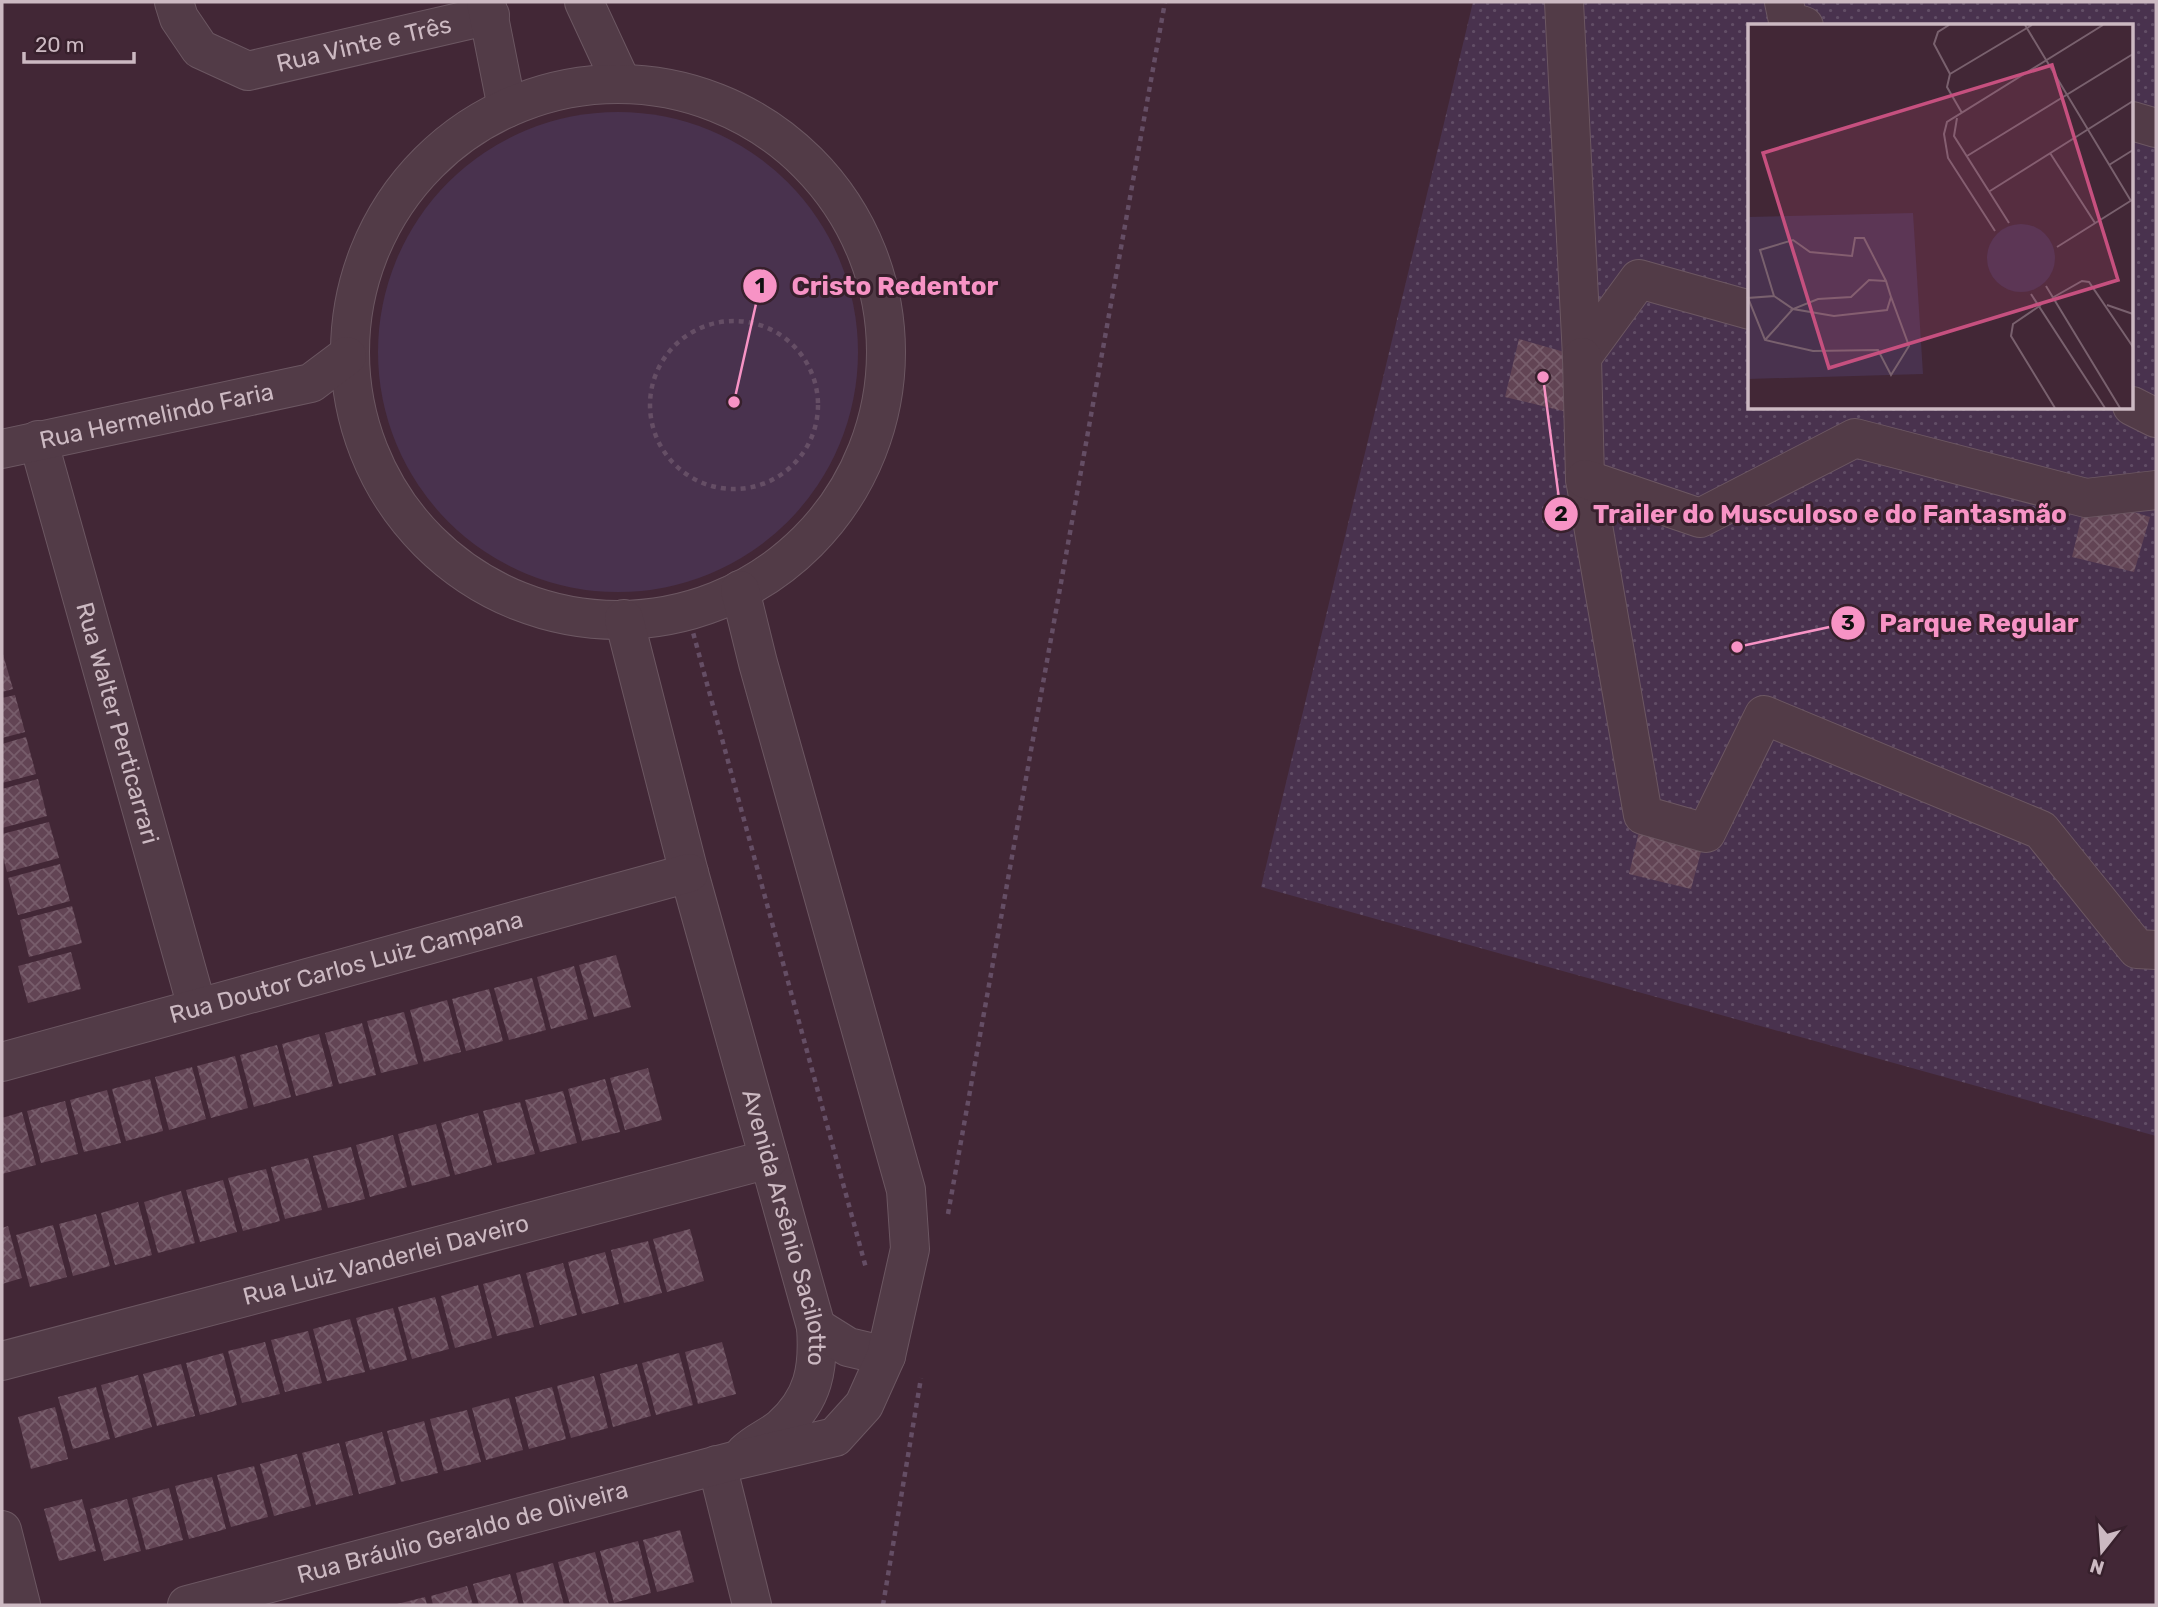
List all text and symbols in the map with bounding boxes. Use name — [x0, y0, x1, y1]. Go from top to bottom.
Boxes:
street label: Rua Vinte e Três — [274, 10, 454, 78]
scale bar — [24, 21, 135, 65]
inset map — [1748, 24, 2134, 410]
text: 20 m — [35, 32, 84, 57]
callout: Cristo Redentor — [743, 263, 1013, 310]
text: Cristo Redentor — [792, 271, 999, 302]
text: 1 — [755, 273, 765, 298]
street label: Rua Hermelindo Faria — [37, 377, 276, 455]
callout: Trailer do Musculoso e do Fantasmão — [1544, 490, 2081, 537]
text: Trailer do Musculoso e do Fantasmão — [1593, 499, 2067, 530]
text: 2 — [1554, 501, 1568, 526]
street label: Rua Walter Perticarrari — [70, 599, 165, 847]
callout: Parque Regular — [1830, 599, 2092, 646]
text: Parque Regular — [1879, 608, 2079, 639]
text: 3 — [1841, 610, 1855, 635]
street label: Rua Doutor Carlos Luiz Campana — [166, 905, 526, 1029]
street label: Avenida Arsênio Sacilotto — [736, 1086, 831, 1367]
street label: Rua Luiz Vanderlei Daveiro — [240, 1209, 532, 1311]
street label: Rua Bráulio Geraldo de Oliveira — [294, 1475, 631, 1589]
north arrow — [2067, 1516, 2137, 1586]
text: N — [2087, 1554, 2107, 1580]

